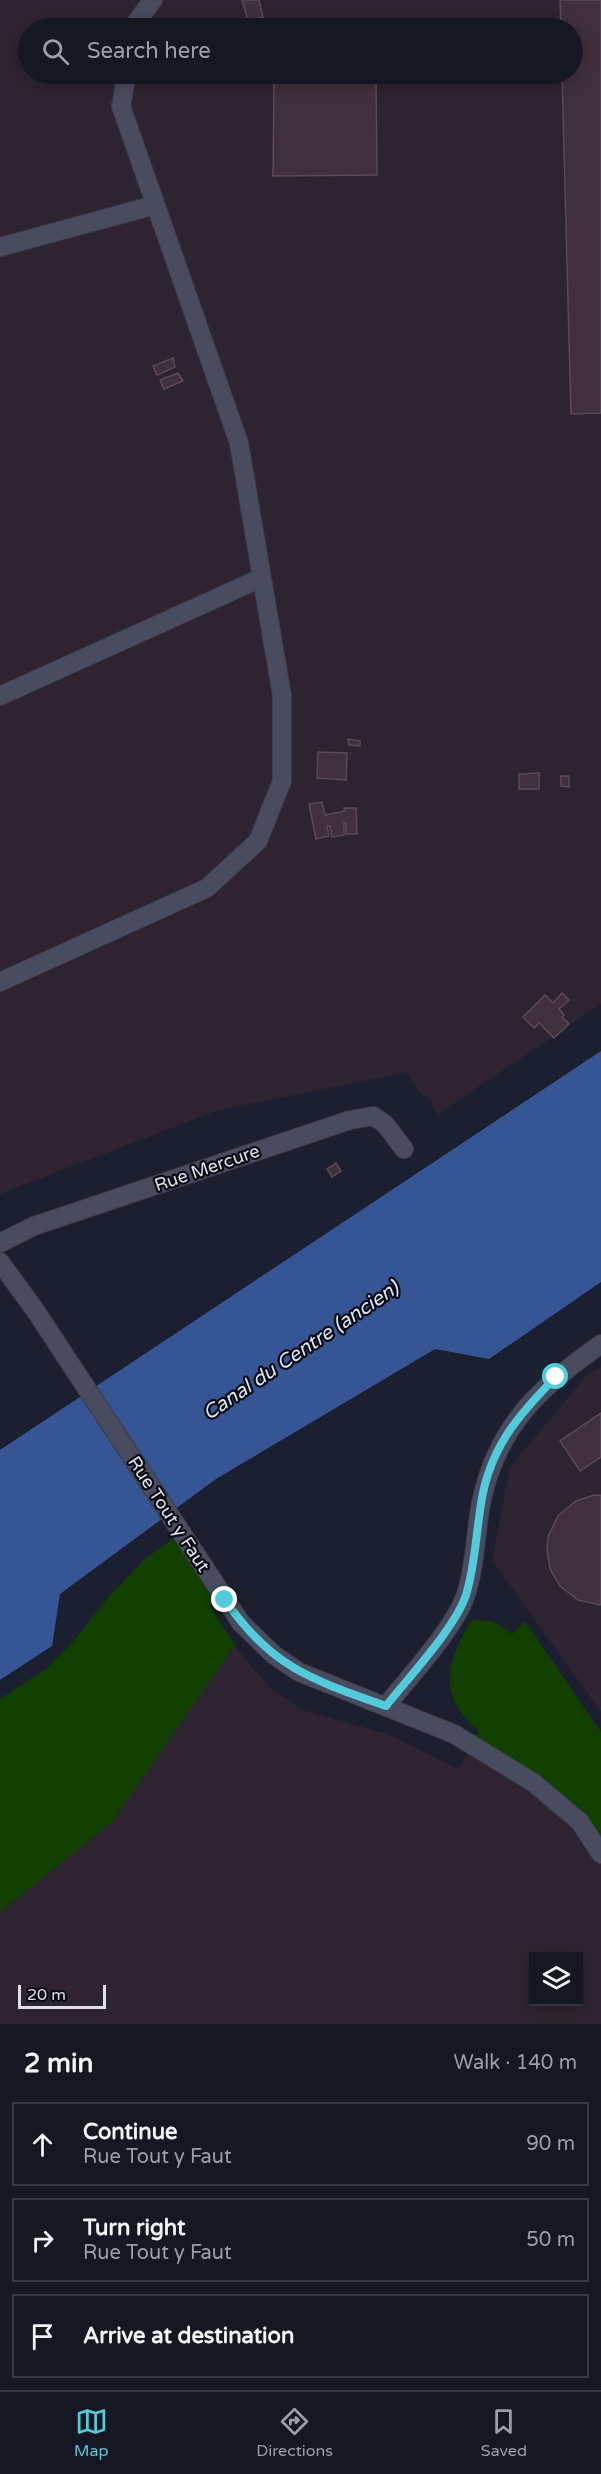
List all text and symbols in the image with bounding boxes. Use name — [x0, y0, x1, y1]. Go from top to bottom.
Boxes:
search box — [18, 18, 583, 84]
icon: search — [39, 35, 72, 68]
text: Search here — [87, 38, 211, 64]
street label: Rue Mercure — [151, 1140, 263, 1196]
water label: Canal du Centre (ancien) — [198, 1275, 405, 1426]
route start — [542, 1363, 568, 1389]
street label: Rue Tout y Faut — [123, 1452, 215, 1576]
route end — [211, 1586, 237, 1612]
map controls — [529, 1952, 583, 2006]
button: layers — [529, 1952, 583, 2006]
scale bar — [18, 1982, 106, 2010]
text: 20 m — [27, 1985, 66, 2005]
text: 2 min — [24, 2048, 93, 2079]
text: Walk · 140 m — [454, 2051, 577, 2075]
text: Continue — [83, 2119, 178, 2145]
icon: ahead — [26, 2128, 59, 2161]
text: 90 m — [526, 2132, 575, 2156]
text: Rue Tout y Faut — [83, 2145, 232, 2169]
text: Turn right — [83, 2215, 185, 2241]
icon: right — [26, 2224, 59, 2257]
text: 50 m — [526, 2228, 575, 2252]
text: Rue Tout y Faut — [83, 2241, 232, 2265]
icon: arrive — [26, 2320, 59, 2353]
text: Arrive at destination — [83, 2323, 294, 2349]
tab: Map — [74, 2405, 108, 2461]
tab: Directions — [256, 2405, 333, 2461]
tab: Saved — [481, 2405, 527, 2461]

